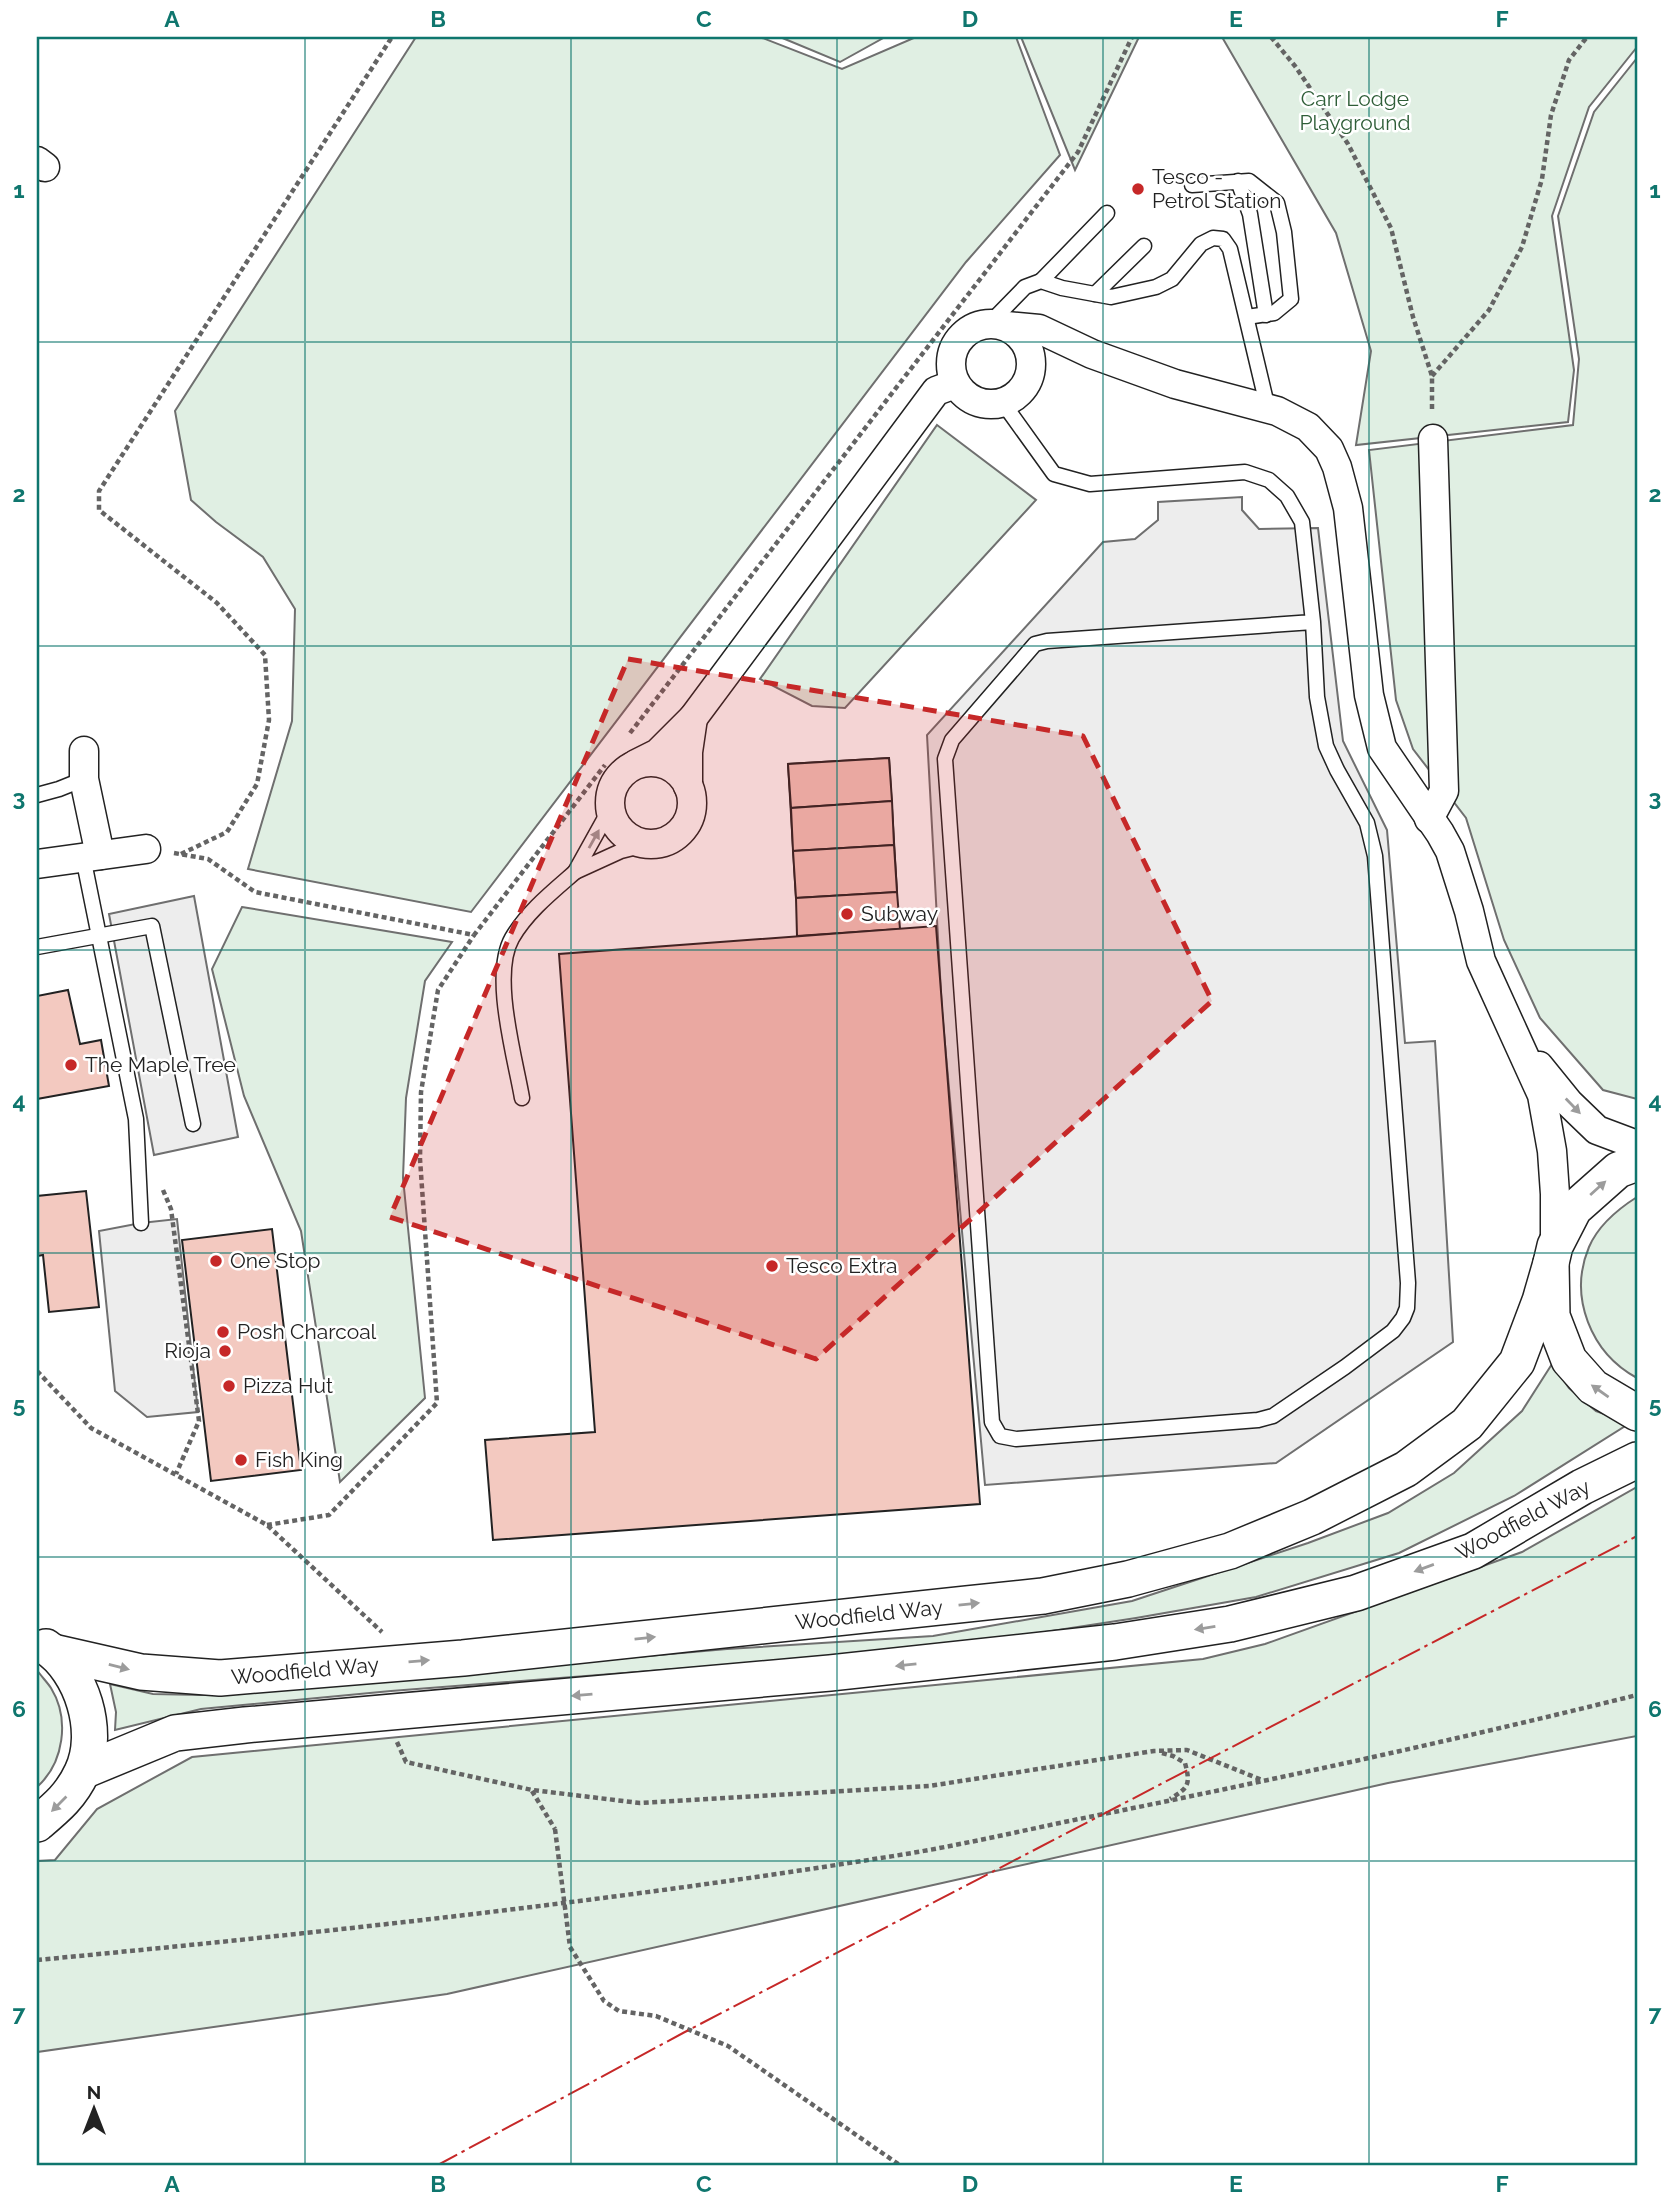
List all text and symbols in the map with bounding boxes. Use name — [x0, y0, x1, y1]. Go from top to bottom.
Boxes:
text: A — [164, 5, 180, 32]
text: B — [430, 5, 446, 32]
text: C — [696, 5, 712, 32]
text: D — [962, 5, 978, 32]
text: E — [1229, 5, 1243, 32]
text: F — [1495, 5, 1509, 32]
park label: Carr Lodge Playground — [1299, 86, 1411, 135]
place label: Tesco - Petrol Station — [1152, 164, 1281, 213]
text: 1 — [13, 176, 25, 203]
text: 1 — [1649, 176, 1661, 203]
marker: Tesco - Petrol Station — [1130, 181, 1146, 197]
text: 2 — [13, 480, 25, 507]
text: 2 — [1649, 480, 1661, 507]
text: 3 — [13, 784, 25, 811]
text: 3 — [1649, 784, 1661, 811]
one-way arrow — [588, 829, 600, 849]
place label: Subway — [861, 901, 938, 926]
marker: Subway — [839, 906, 855, 922]
place label: The Maple Tree — [85, 1052, 236, 1077]
marker: The Maple Tree — [63, 1057, 79, 1073]
text: 4 — [12, 1087, 26, 1114]
text: 4 — [1648, 1087, 1662, 1114]
one-way arrow — [1564, 1097, 1581, 1114]
one-way arrow — [1589, 1181, 1606, 1196]
place label: One Stop — [230, 1248, 321, 1273]
marker: One Stop — [208, 1253, 224, 1269]
place label: Tesco Extra — [786, 1253, 897, 1278]
marker: Tesco Extra — [764, 1258, 780, 1274]
place label: Posh Charcoal — [237, 1319, 377, 1344]
marker: Posh Charcoal — [215, 1324, 231, 1340]
place label: Rioja — [164, 1338, 211, 1363]
marker: Rioja — [217, 1343, 233, 1359]
place label: Pizza Hut — [243, 1373, 333, 1398]
marker: Pizza Hut — [221, 1378, 237, 1394]
one-way arrow — [1591, 1384, 1609, 1398]
text: 5 — [13, 1391, 26, 1418]
text: 5 — [1649, 1391, 1662, 1418]
place label: Fish King — [255, 1447, 343, 1472]
marker: Fish King — [233, 1452, 249, 1468]
street label: Woodfield Way — [1451, 1474, 1594, 1565]
one-way arrow — [1414, 1563, 1435, 1574]
street label: Woodfield Way — [794, 1594, 944, 1635]
one-way arrow — [958, 1598, 980, 1609]
one-way arrow — [1194, 1623, 1216, 1634]
one-way arrow — [634, 1633, 656, 1644]
street label: Woodfield Way — [230, 1652, 380, 1689]
one-way arrow — [408, 1655, 430, 1666]
one-way arrow — [895, 1659, 917, 1670]
one-way arrow — [109, 1662, 131, 1673]
one-way arrow — [571, 1690, 593, 1701]
text: 6 — [12, 1695, 26, 1722]
text: 6 — [1648, 1695, 1662, 1722]
one-way arrow — [51, 1796, 68, 1813]
text: 7 — [13, 1999, 26, 2026]
text: 7 — [1649, 1999, 1662, 2026]
north arrow — [60, 2074, 130, 2144]
text: N — [87, 2081, 101, 2103]
text: A — [164, 2170, 180, 2197]
text: B — [430, 2170, 446, 2197]
text: C — [696, 2170, 712, 2197]
text: D — [962, 2170, 978, 2197]
text: E — [1229, 2170, 1243, 2197]
text: F — [1495, 2170, 1509, 2197]

